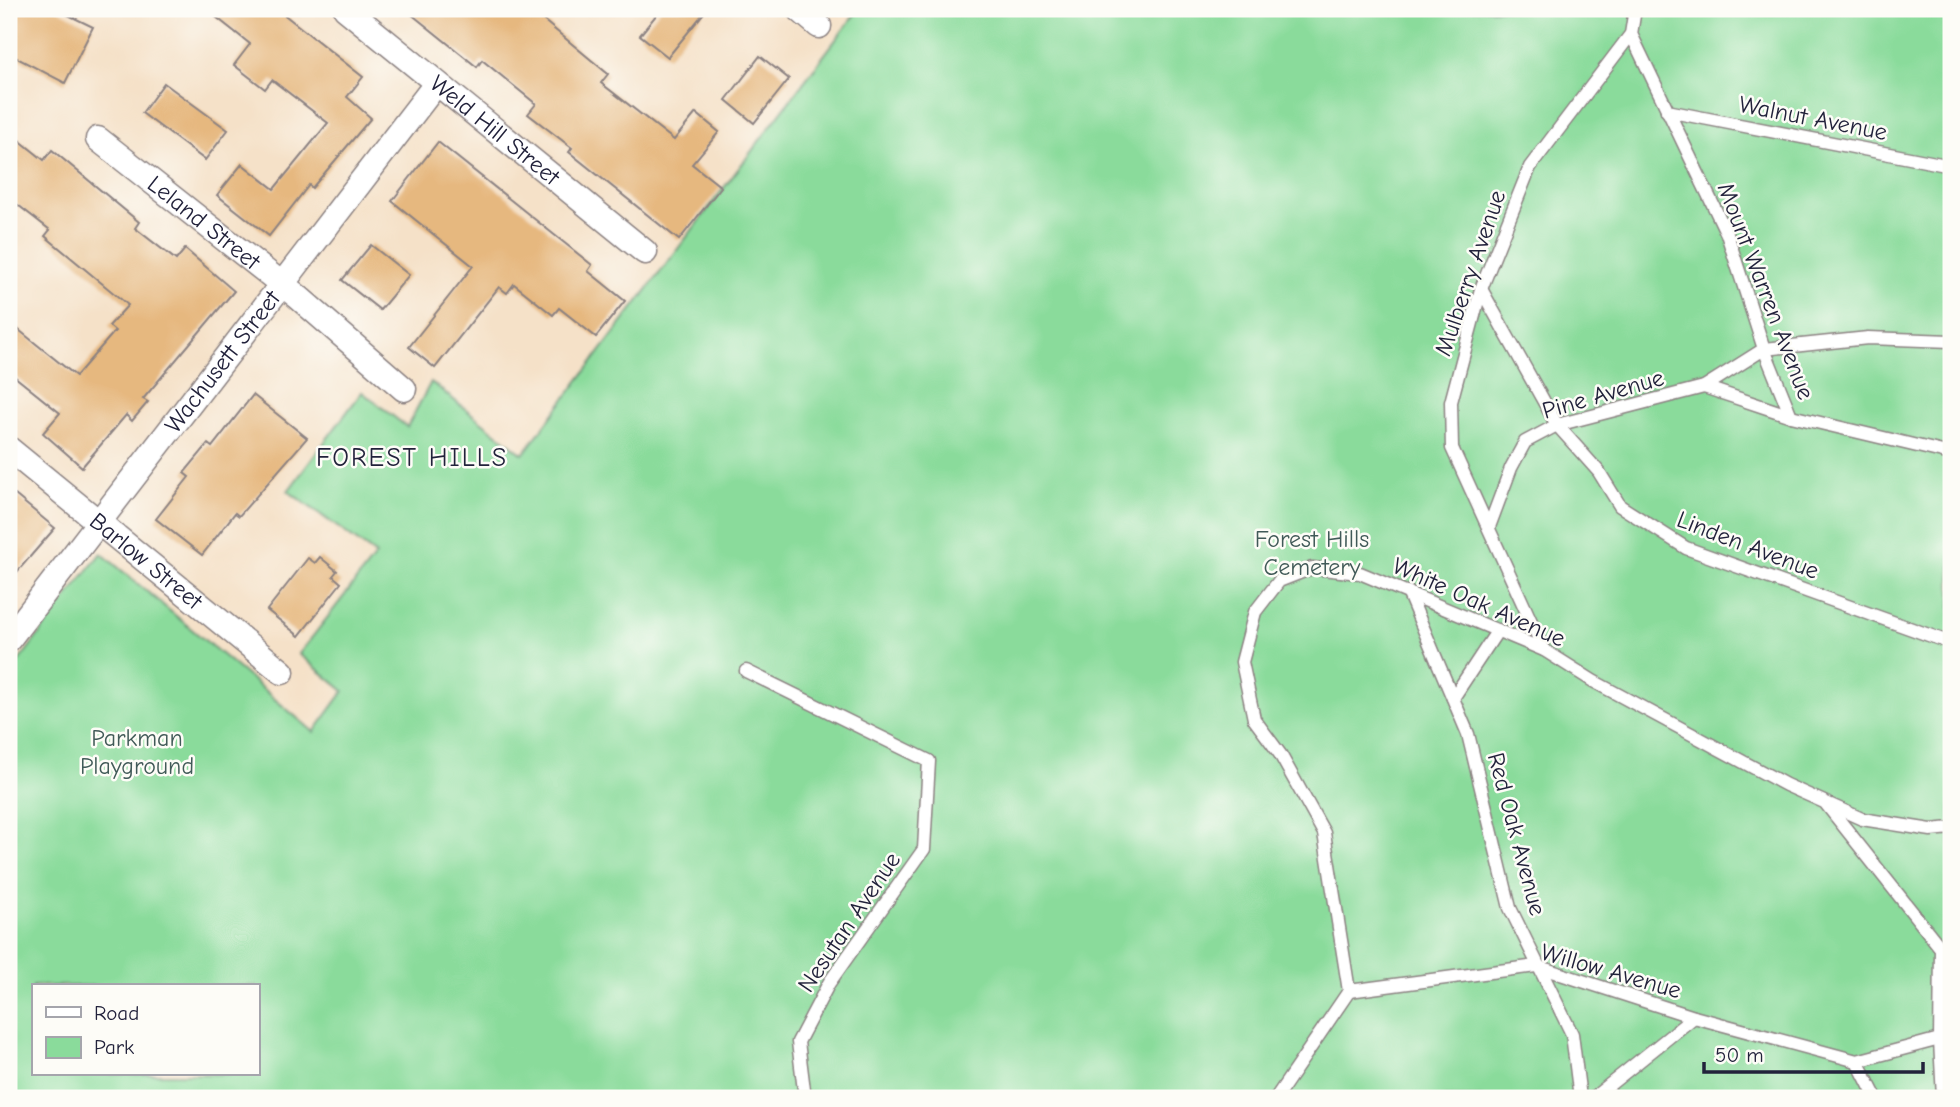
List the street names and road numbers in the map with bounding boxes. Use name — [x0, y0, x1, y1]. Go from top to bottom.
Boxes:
street label: Weld Hill Street — [425, 69, 566, 192]
street label: Walnut Avenue — [1737, 90, 1889, 146]
street label: Leland Street — [142, 170, 267, 276]
street label: Mount Warren Avenue — [1712, 179, 1820, 403]
street label: Mulberry Avenue — [1429, 186, 1511, 360]
street label: Wachusett Street — [159, 284, 287, 438]
street label: Pine Avenue — [1539, 363, 1667, 425]
street label: Linden Avenue — [1673, 505, 1823, 585]
street label: Barlow Street — [84, 507, 209, 616]
street label: White Oak Avenue — [1388, 551, 1570, 653]
street label: Red Oak Avenue — [1482, 750, 1552, 918]
street label: Nesutan Avenue — [792, 847, 906, 997]
street label: Willow Avenue — [1538, 938, 1684, 1004]

